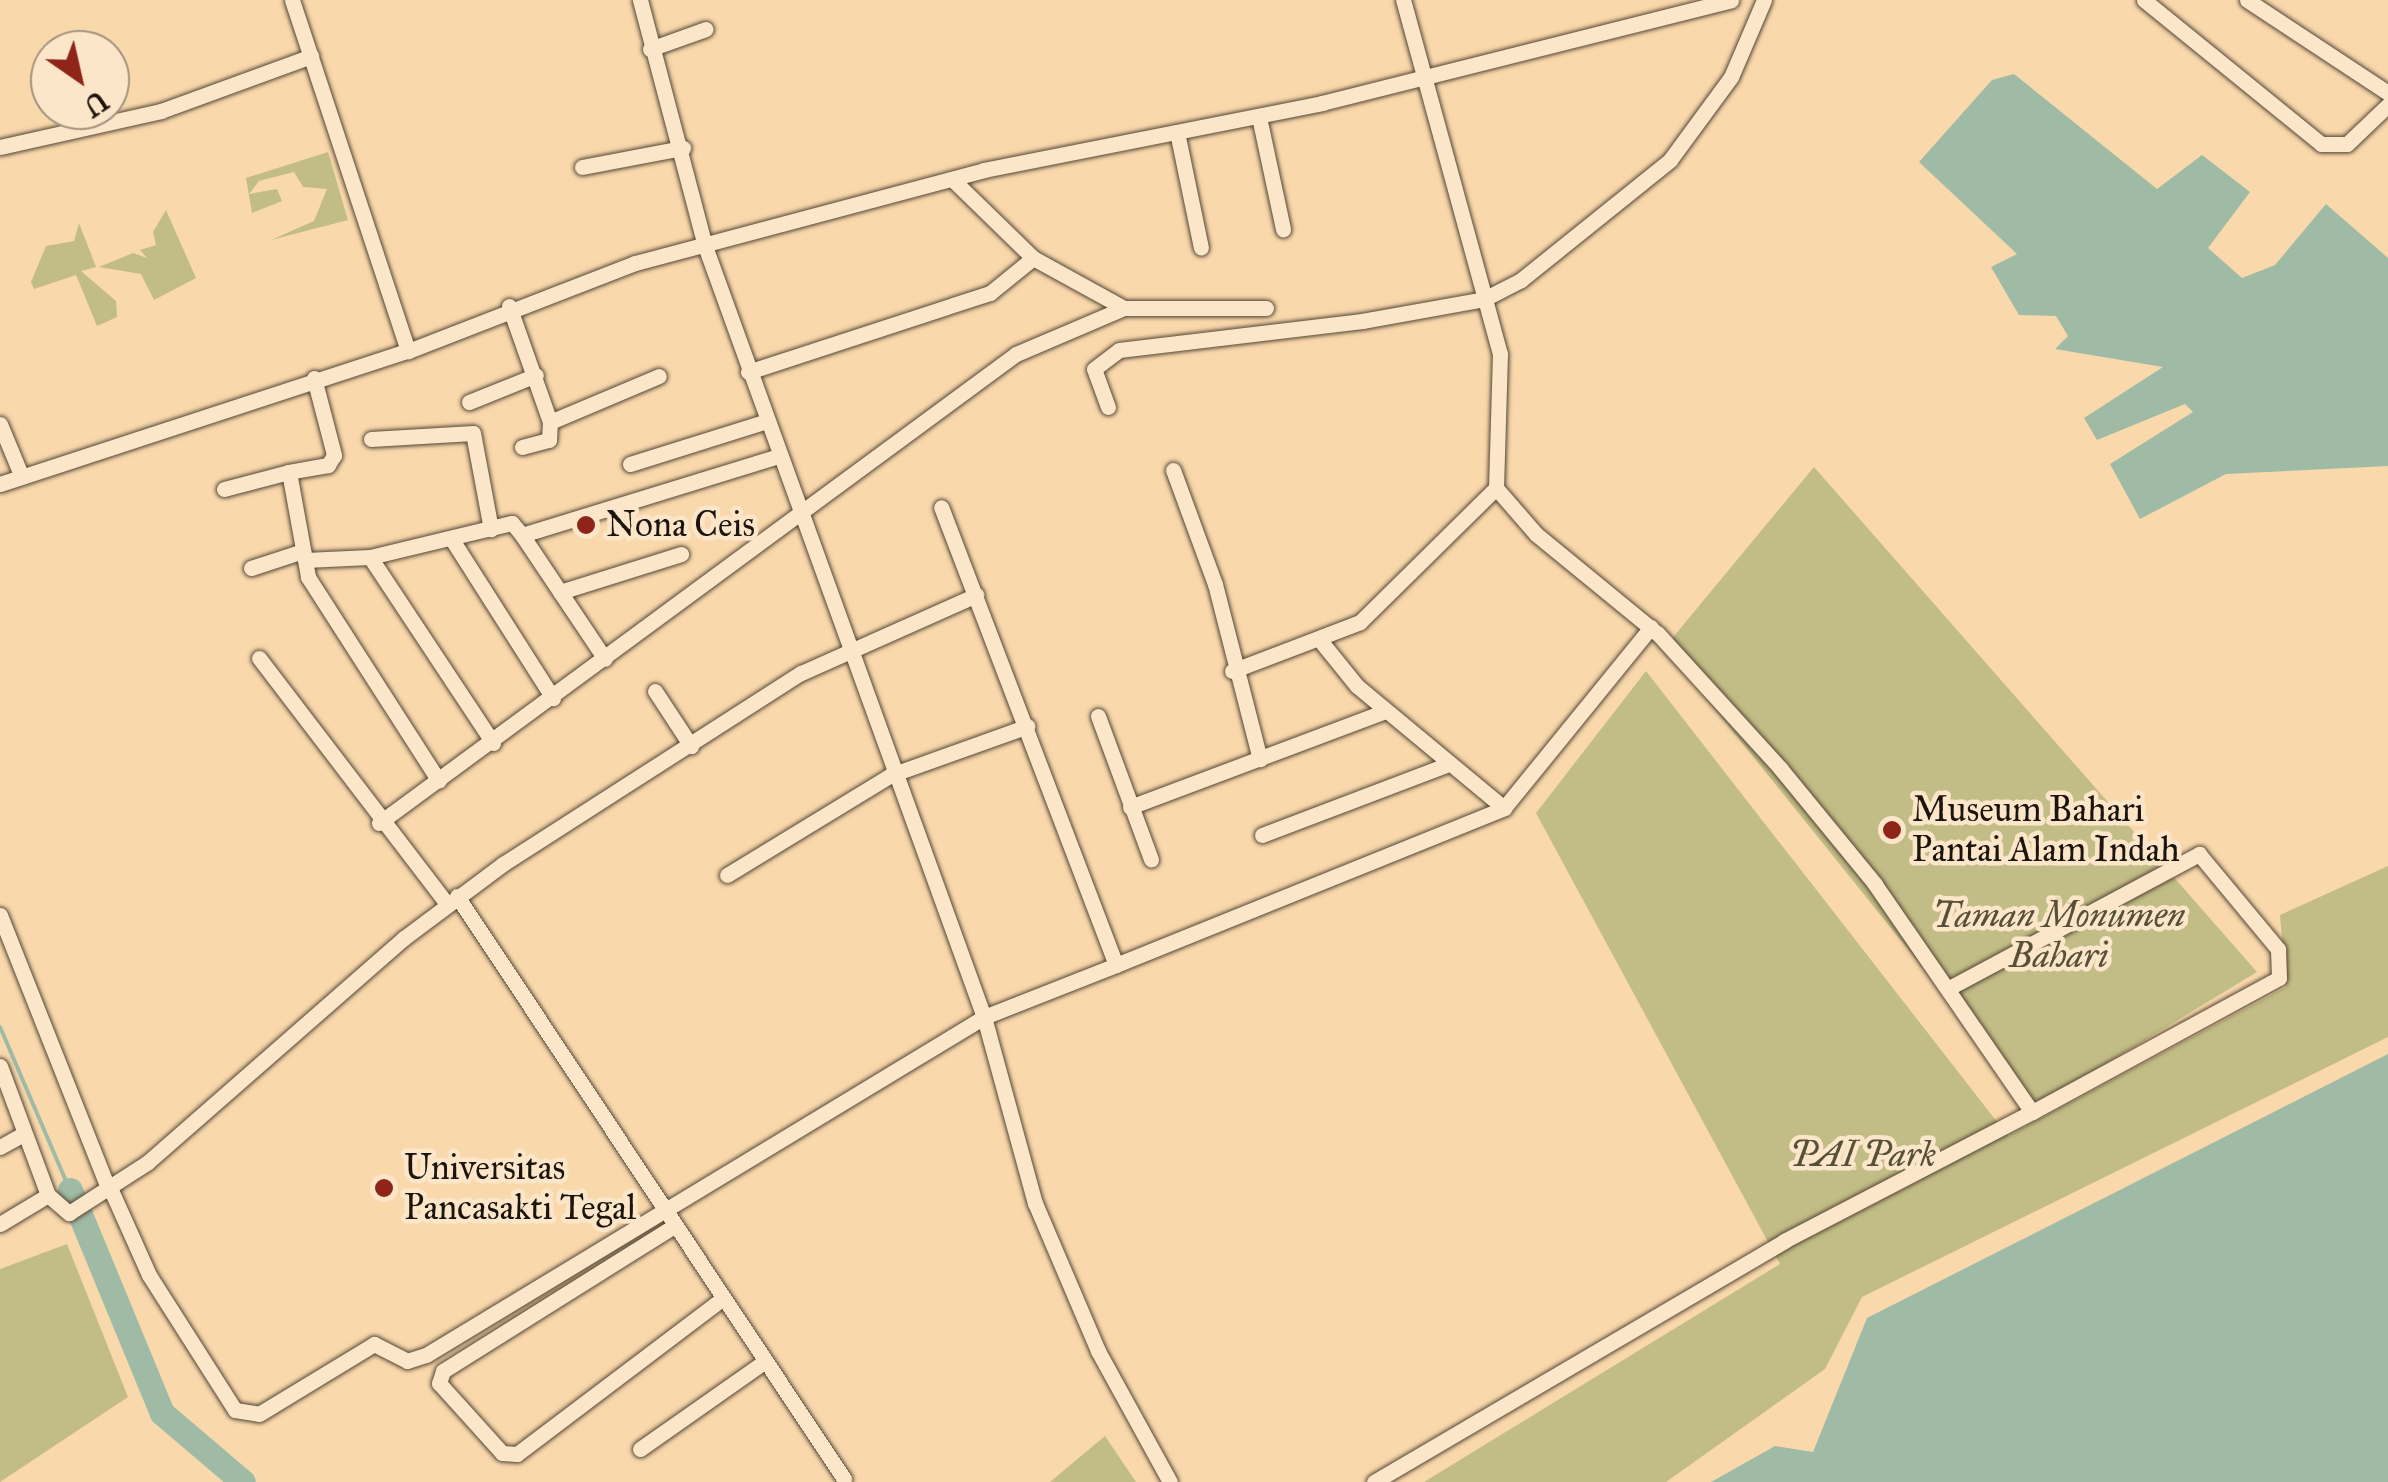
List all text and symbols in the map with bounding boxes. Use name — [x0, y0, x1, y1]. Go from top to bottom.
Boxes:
north arrow — [30, 30, 130, 130]
text: U — [77, 83, 115, 124]
place label: Nona Ceis — [606, 504, 755, 546]
marker: Nona Ceis — [575, 514, 597, 536]
place label: Museum Bahari Pantai Alam Indah — [1912, 789, 2180, 871]
marker: Museum Bahari Pantai Alam Indah — [1881, 819, 1903, 841]
park label: Taman Monumen Bahari — [1933, 895, 2185, 977]
park label: PAI Park — [1790, 1134, 1936, 1176]
place label: Universitas Pancasakti Tegal — [404, 1147, 636, 1229]
marker: Universitas Pancasakti Tegal — [373, 1177, 395, 1199]

